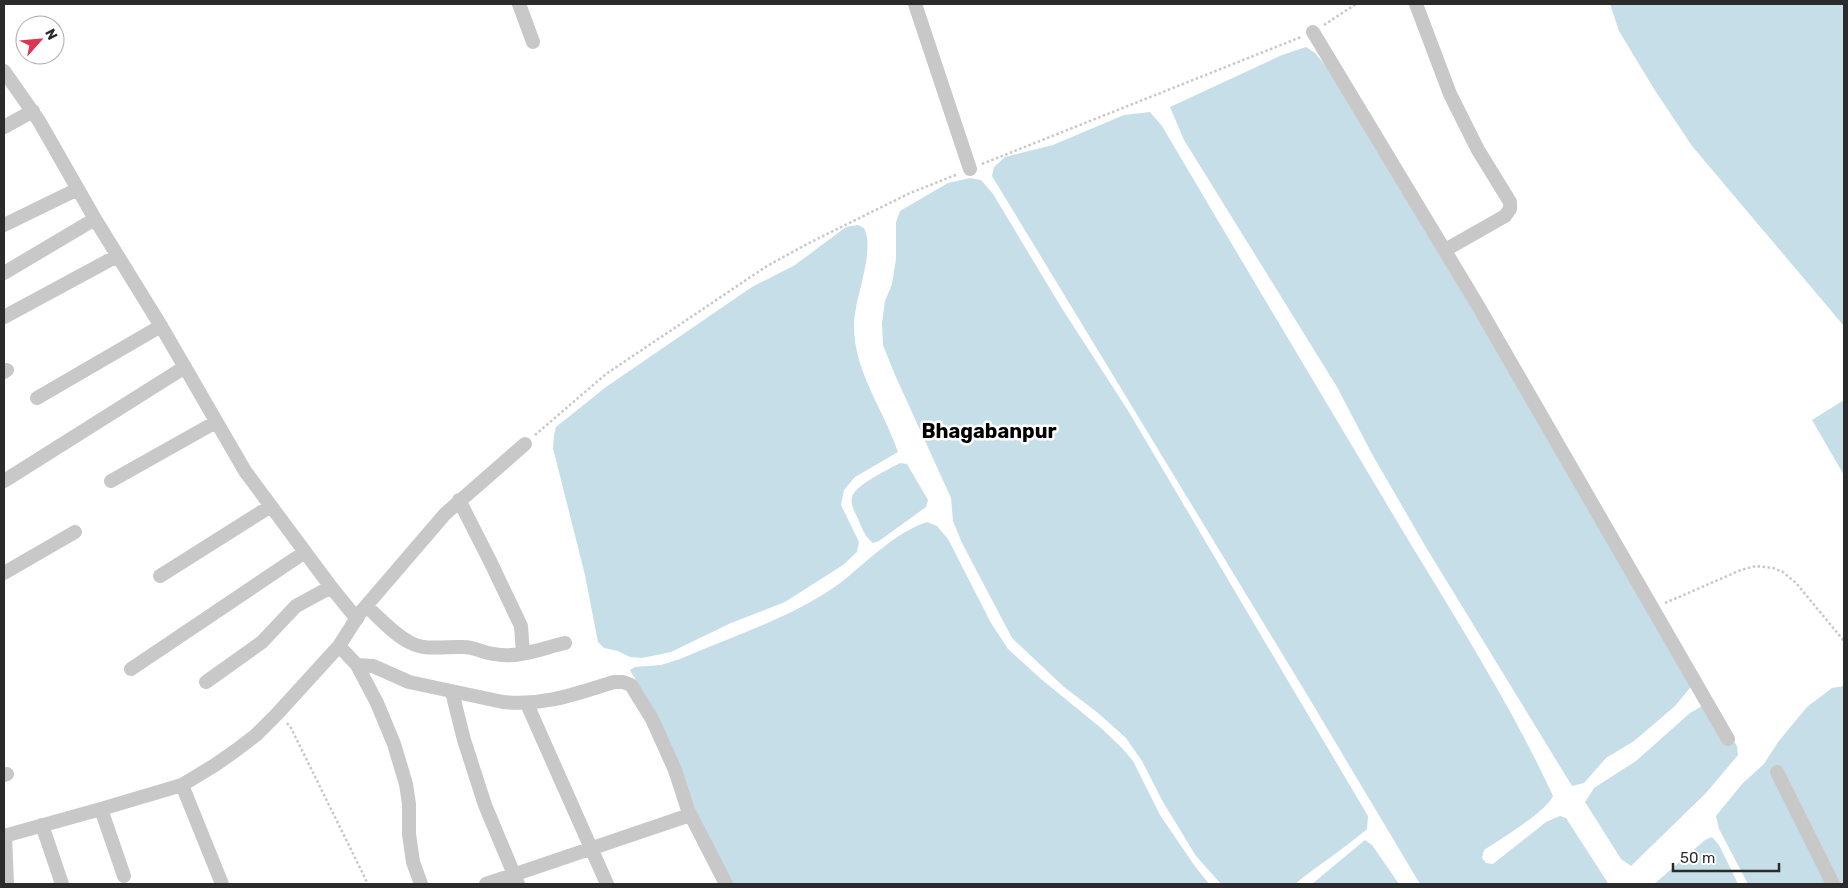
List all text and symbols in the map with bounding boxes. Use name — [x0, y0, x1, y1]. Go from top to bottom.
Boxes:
north arrow — [15, 15, 65, 65]
text: N — [41, 26, 61, 43]
district label: Bhagabanpur — [921, 419, 1057, 443]
scale bar — [1673, 840, 1779, 872]
text: 50 m — [1680, 849, 1715, 867]

